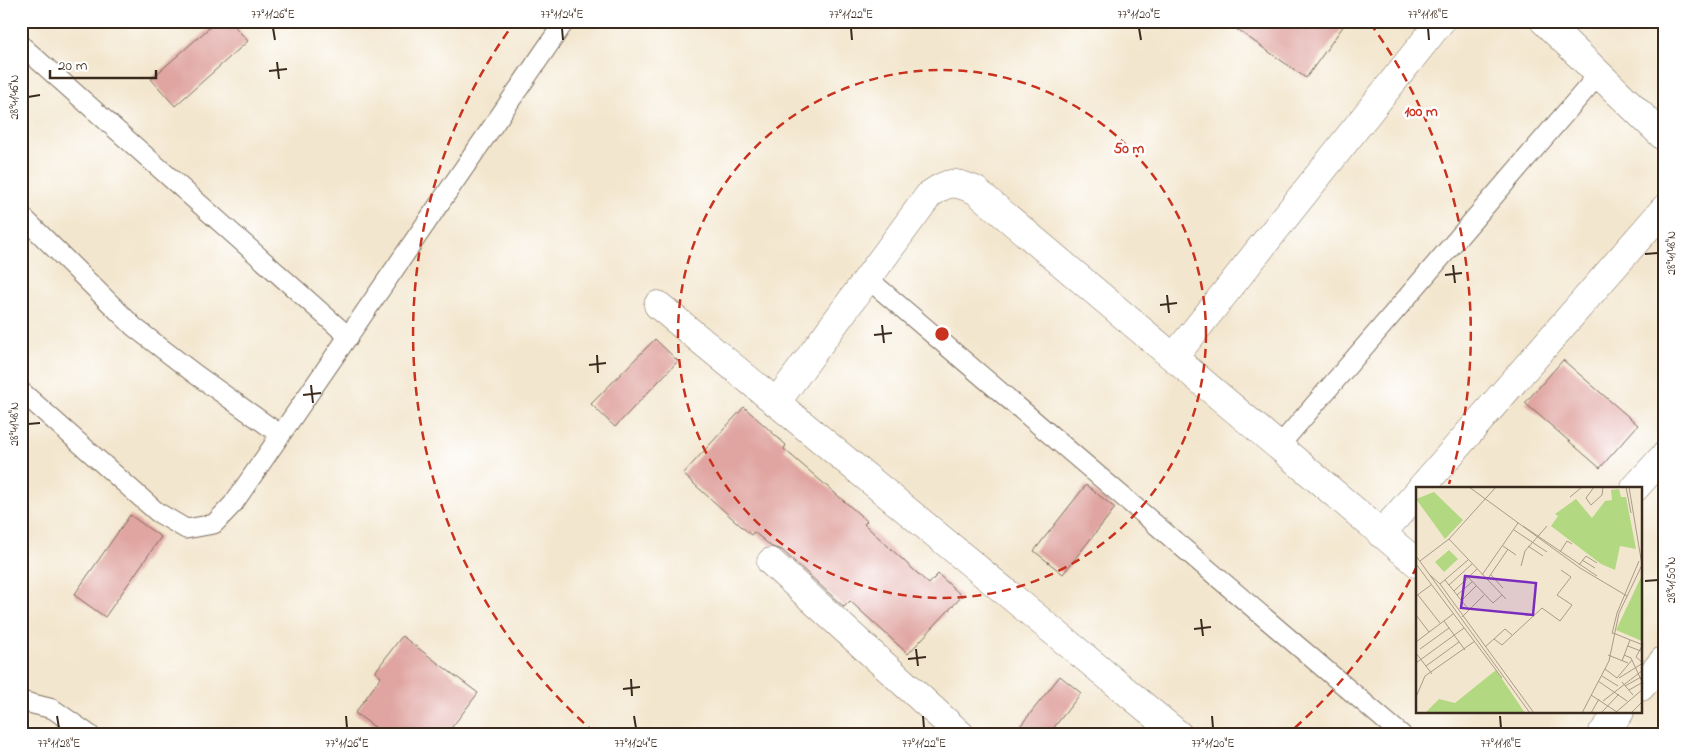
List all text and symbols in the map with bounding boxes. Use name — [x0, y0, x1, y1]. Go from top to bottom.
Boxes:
text: 77°11'26"E — [251, 6, 295, 24]
text: 77°11'24"E — [541, 6, 583, 24]
text: 77°11'22"E — [829, 6, 873, 24]
text: 77°11'20"E — [1117, 6, 1161, 24]
text: 77°11'18"E — [1408, 6, 1448, 24]
scale bar — [50, 48, 156, 80]
text: 20 m — [58, 55, 88, 77]
text: 28°41'46"N — [6, 75, 24, 119]
text: 100 m — [1404, 101, 1438, 123]
text: 50 m — [1114, 138, 1145, 160]
text: 28°41'48"N — [1663, 231, 1681, 275]
centre of rings — [933, 325, 951, 343]
text: 28°41'48"N — [6, 402, 24, 446]
inset map — [1416, 487, 1642, 714]
text: 28°41'50"N — [1663, 557, 1681, 603]
text: 77°11'28"E — [38, 735, 80, 753]
text: 77°11'26"E — [325, 735, 369, 753]
text: 77°11'24"E — [615, 735, 657, 753]
text: 77°11'22"E — [902, 735, 946, 753]
text: 77°11'20"E — [1191, 735, 1235, 753]
text: 77°11'18"E — [1481, 735, 1521, 753]

